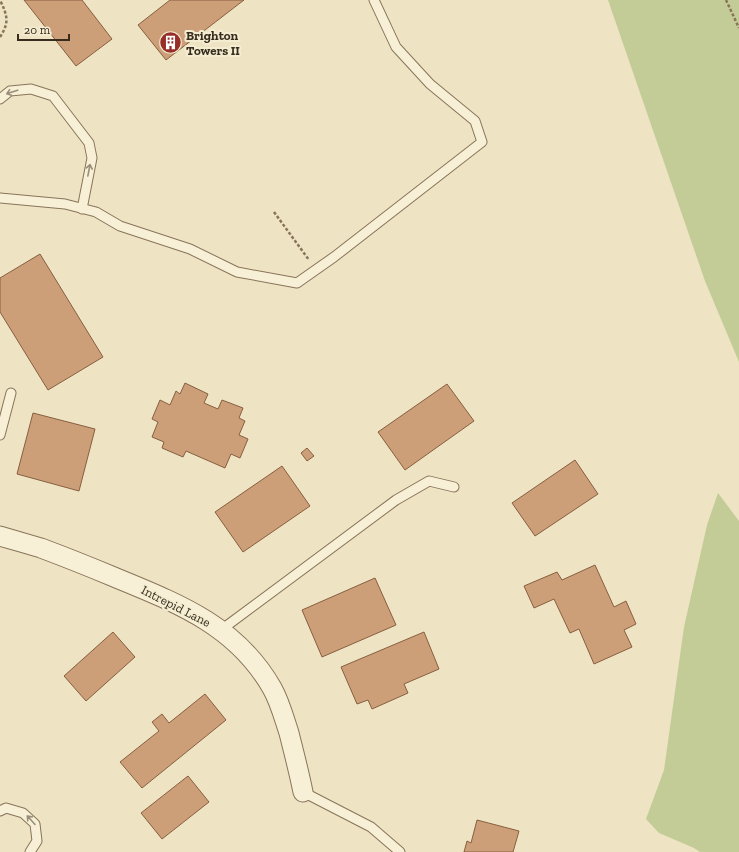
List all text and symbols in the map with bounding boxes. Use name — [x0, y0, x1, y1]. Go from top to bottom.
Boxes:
scale bar — [18, 16, 69, 42]
text: 20 m — [24, 23, 51, 37]
place label: Brighton Towers II — [186, 28, 240, 58]
building icon: Brighton Towers II — [158, 29, 184, 55]
one-way arrow — [6, 89, 19, 96]
one-way arrow — [86, 164, 94, 177]
street label: Intrepid Lane — [139, 582, 213, 630]
one-way arrow — [26, 815, 35, 826]

